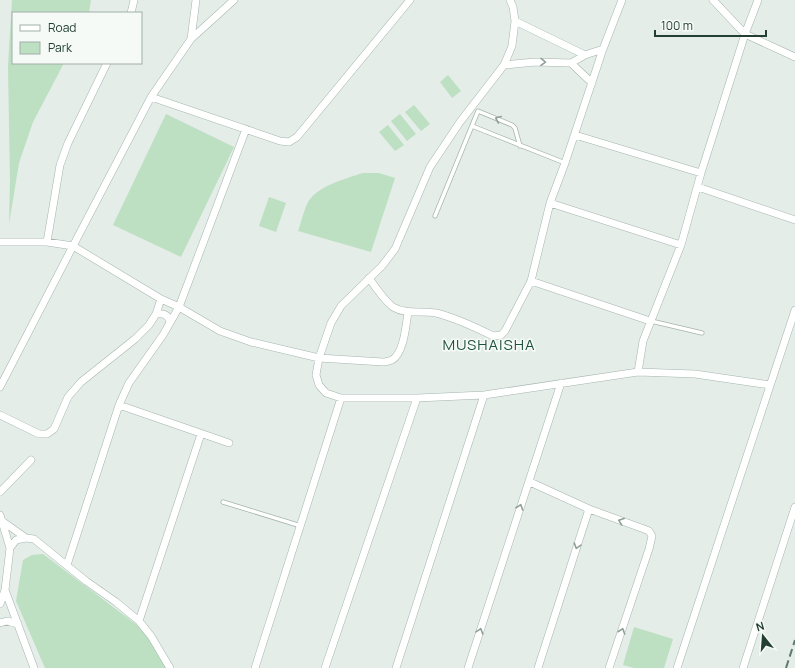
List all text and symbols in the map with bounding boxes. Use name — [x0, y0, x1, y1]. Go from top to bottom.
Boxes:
legend — [12, 12, 142, 64]
scale bar — [655, 12, 766, 38]
text: 100 m — [661, 17, 693, 34]
text: Road — [48, 19, 76, 36]
text: Park — [48, 39, 73, 56]
one-way arrow — [540, 58, 546, 67]
one-way arrow — [494, 116, 502, 124]
district label: MUSHAISHA — [442, 334, 536, 355]
one-way arrow — [516, 504, 524, 511]
one-way arrow — [618, 517, 625, 525]
one-way arrow — [573, 542, 582, 549]
north arrow — [743, 616, 783, 656]
text: N — [754, 618, 766, 634]
one-way arrow — [475, 628, 484, 635]
one-way arrow — [617, 628, 625, 635]

